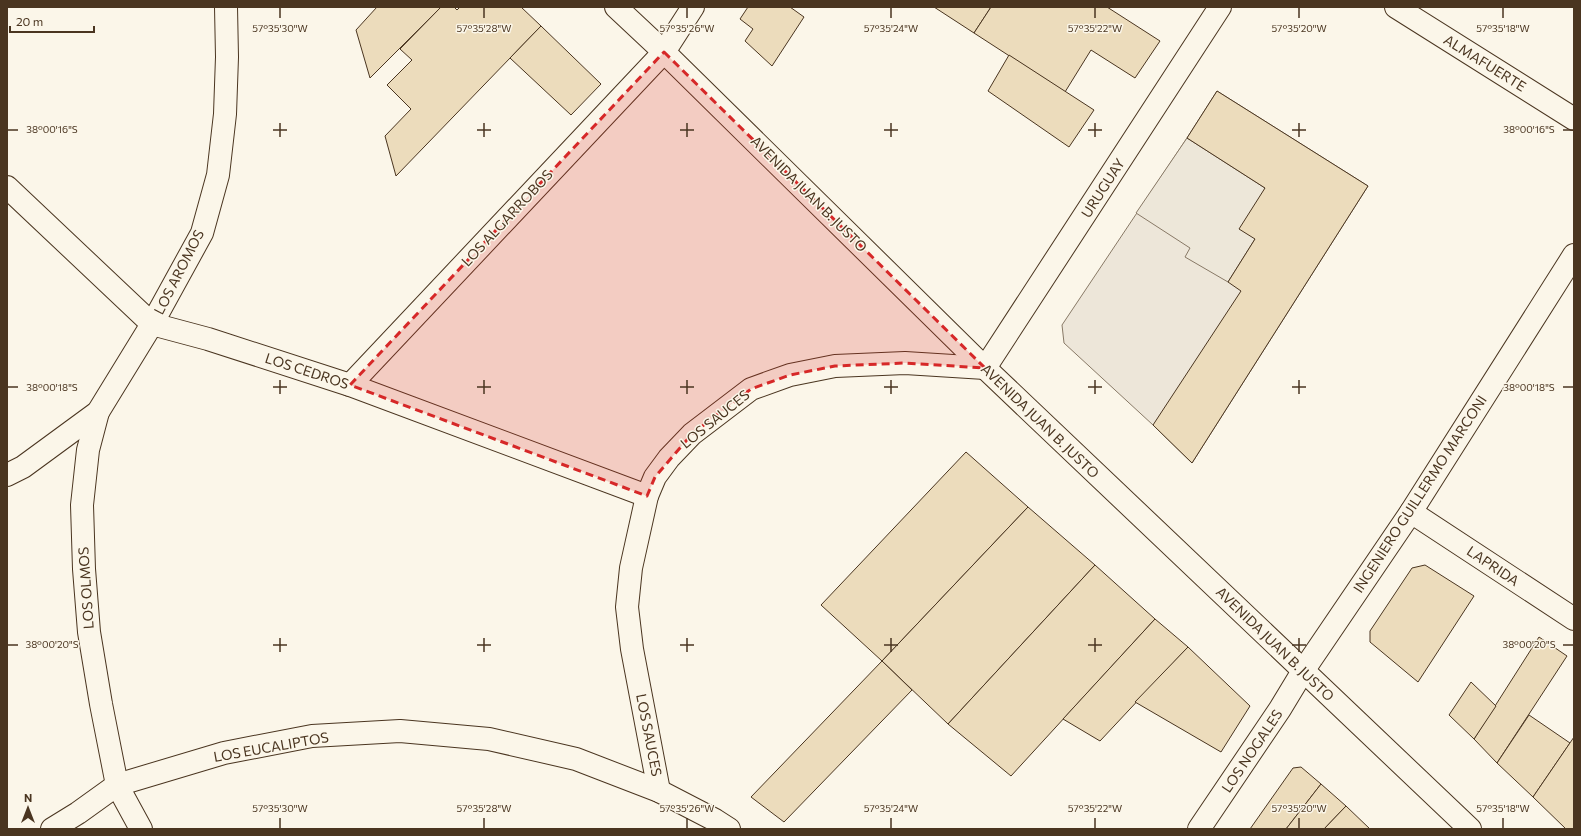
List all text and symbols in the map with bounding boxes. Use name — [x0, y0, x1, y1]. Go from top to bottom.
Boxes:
scale bar — [10, 8, 94, 34]
text: 20 m — [16, 14, 43, 28]
text: 57°35'30"W — [252, 22, 308, 34]
text: 57°35'28"W — [457, 22, 511, 34]
text: 57°35'26"W — [660, 22, 714, 34]
text: 57°35'24"W — [864, 22, 918, 34]
text: 57°35'22"W — [1068, 22, 1122, 34]
text: 57°35'20"W — [1271, 22, 1327, 34]
text: 57°35'18"W — [1476, 22, 1530, 34]
street label: ALMAFUERTE — [1441, 31, 1530, 95]
text: 38°00'16"S — [26, 123, 78, 135]
text: 38°00'16"S — [1503, 123, 1555, 135]
street label: AVENIDA JUAN B. JUSTO — [748, 132, 871, 255]
street label: URUGUAY — [1077, 155, 1128, 221]
street label: LOS ALGARROBOS — [457, 166, 556, 270]
street label: LOS AROMOS — [150, 227, 207, 317]
street label: LOS CEDROS — [263, 349, 351, 392]
street label: AVENIDA JUAN B. JUSTO — [978, 360, 1103, 481]
text: 38°00'18"S — [26, 381, 78, 393]
text: 38°00'18"S — [1503, 381, 1555, 393]
street label: LOS SAUCES — [677, 386, 753, 452]
street label: INGENIERO GUILLERMO MARCONI — [1349, 392, 1490, 596]
street label: LAPRIDA — [1464, 542, 1523, 589]
street label: LOS OLMOS — [74, 546, 97, 630]
street label: AVENIDA JUAN B. JUSTO — [1213, 583, 1338, 704]
text: 38°00'20"S — [25, 638, 79, 650]
text: 38°00'20"S — [1502, 638, 1556, 650]
street label: LOS SAUCES — [633, 692, 666, 778]
street label: LOS NOGALES — [1218, 706, 1286, 795]
street label: LOS EUCALIPTOS — [212, 728, 330, 765]
north arrow — [8, 788, 48, 828]
text: N — [24, 791, 32, 804]
text: 57°35'30"W — [252, 802, 308, 814]
text: 57°35'28"W — [457, 802, 511, 814]
text: 57°35'26"W — [660, 802, 714, 814]
text: 57°35'24"W — [864, 802, 918, 814]
text: 57°35'22"W — [1068, 802, 1122, 814]
text: 57°35'20"W — [1271, 802, 1327, 814]
text: 57°35'18"W — [1476, 802, 1530, 814]

